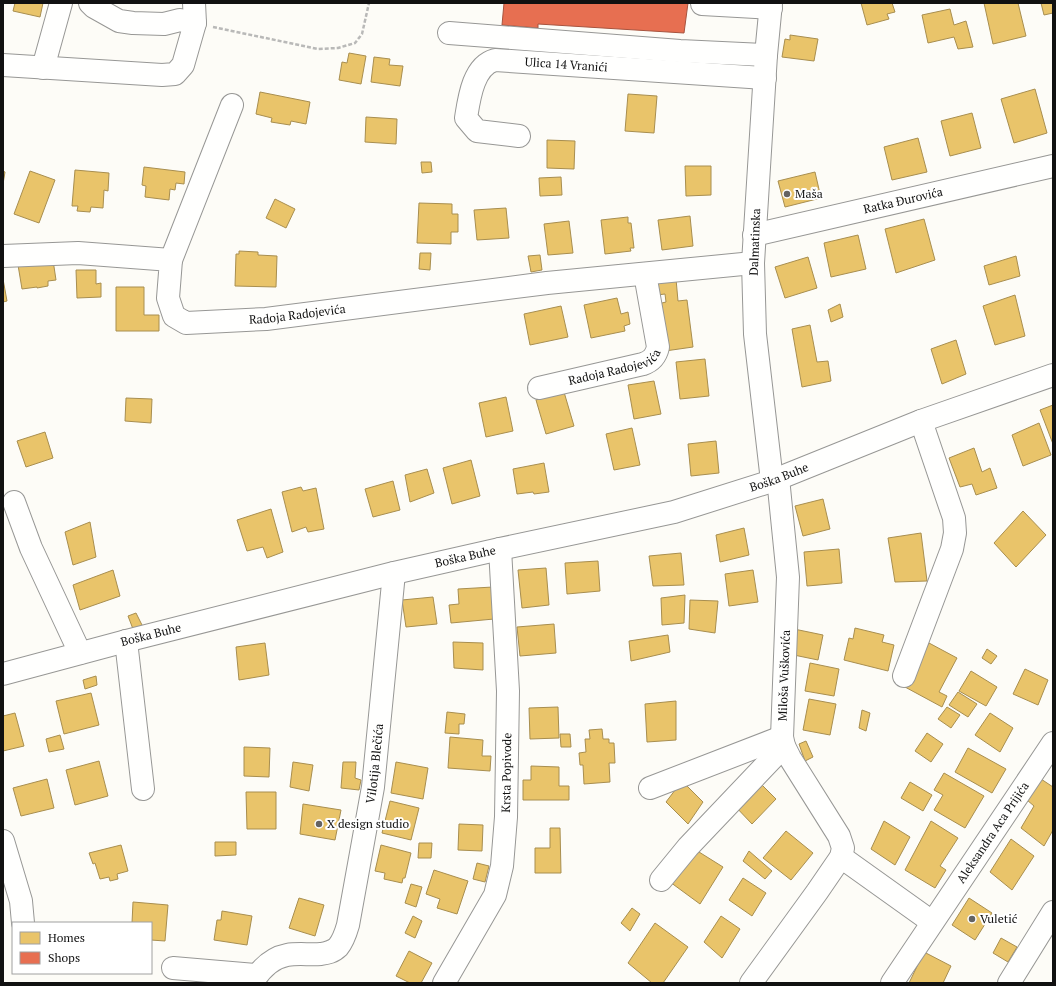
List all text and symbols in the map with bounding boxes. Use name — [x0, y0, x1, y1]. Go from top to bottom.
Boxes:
street label: Ulica 14 Vranići — [524, 54, 609, 75]
street label: Ratka Đurovića — [862, 184, 944, 217]
place label: Maša — [795, 186, 823, 201]
marker: Maša — [782, 189, 792, 199]
street label: Dalmatinska — [746, 208, 763, 276]
street label: Radoja Radojevića — [249, 301, 346, 327]
street label: Radoja Radojevića — [567, 347, 664, 388]
street label: Boška Buhe — [748, 459, 811, 495]
street label: Boška Buhe — [433, 542, 497, 570]
street label: Boška Buhe — [119, 619, 183, 649]
street label: Miloša Vuškovića — [775, 630, 793, 721]
street label: Vilotija Blečića — [362, 723, 386, 805]
street label: Krsta Popivode — [498, 733, 514, 813]
street label: Aleksandra Aca Prijića — [953, 779, 1032, 886]
place label: X design studio — [327, 816, 410, 831]
marker: X design studio — [314, 819, 324, 829]
place label: Vuletić — [980, 911, 1018, 926]
marker: Vuletić — [967, 914, 977, 924]
legend — [12, 922, 152, 974]
text: Homes — [48, 930, 85, 945]
text: Shops — [48, 950, 80, 965]

